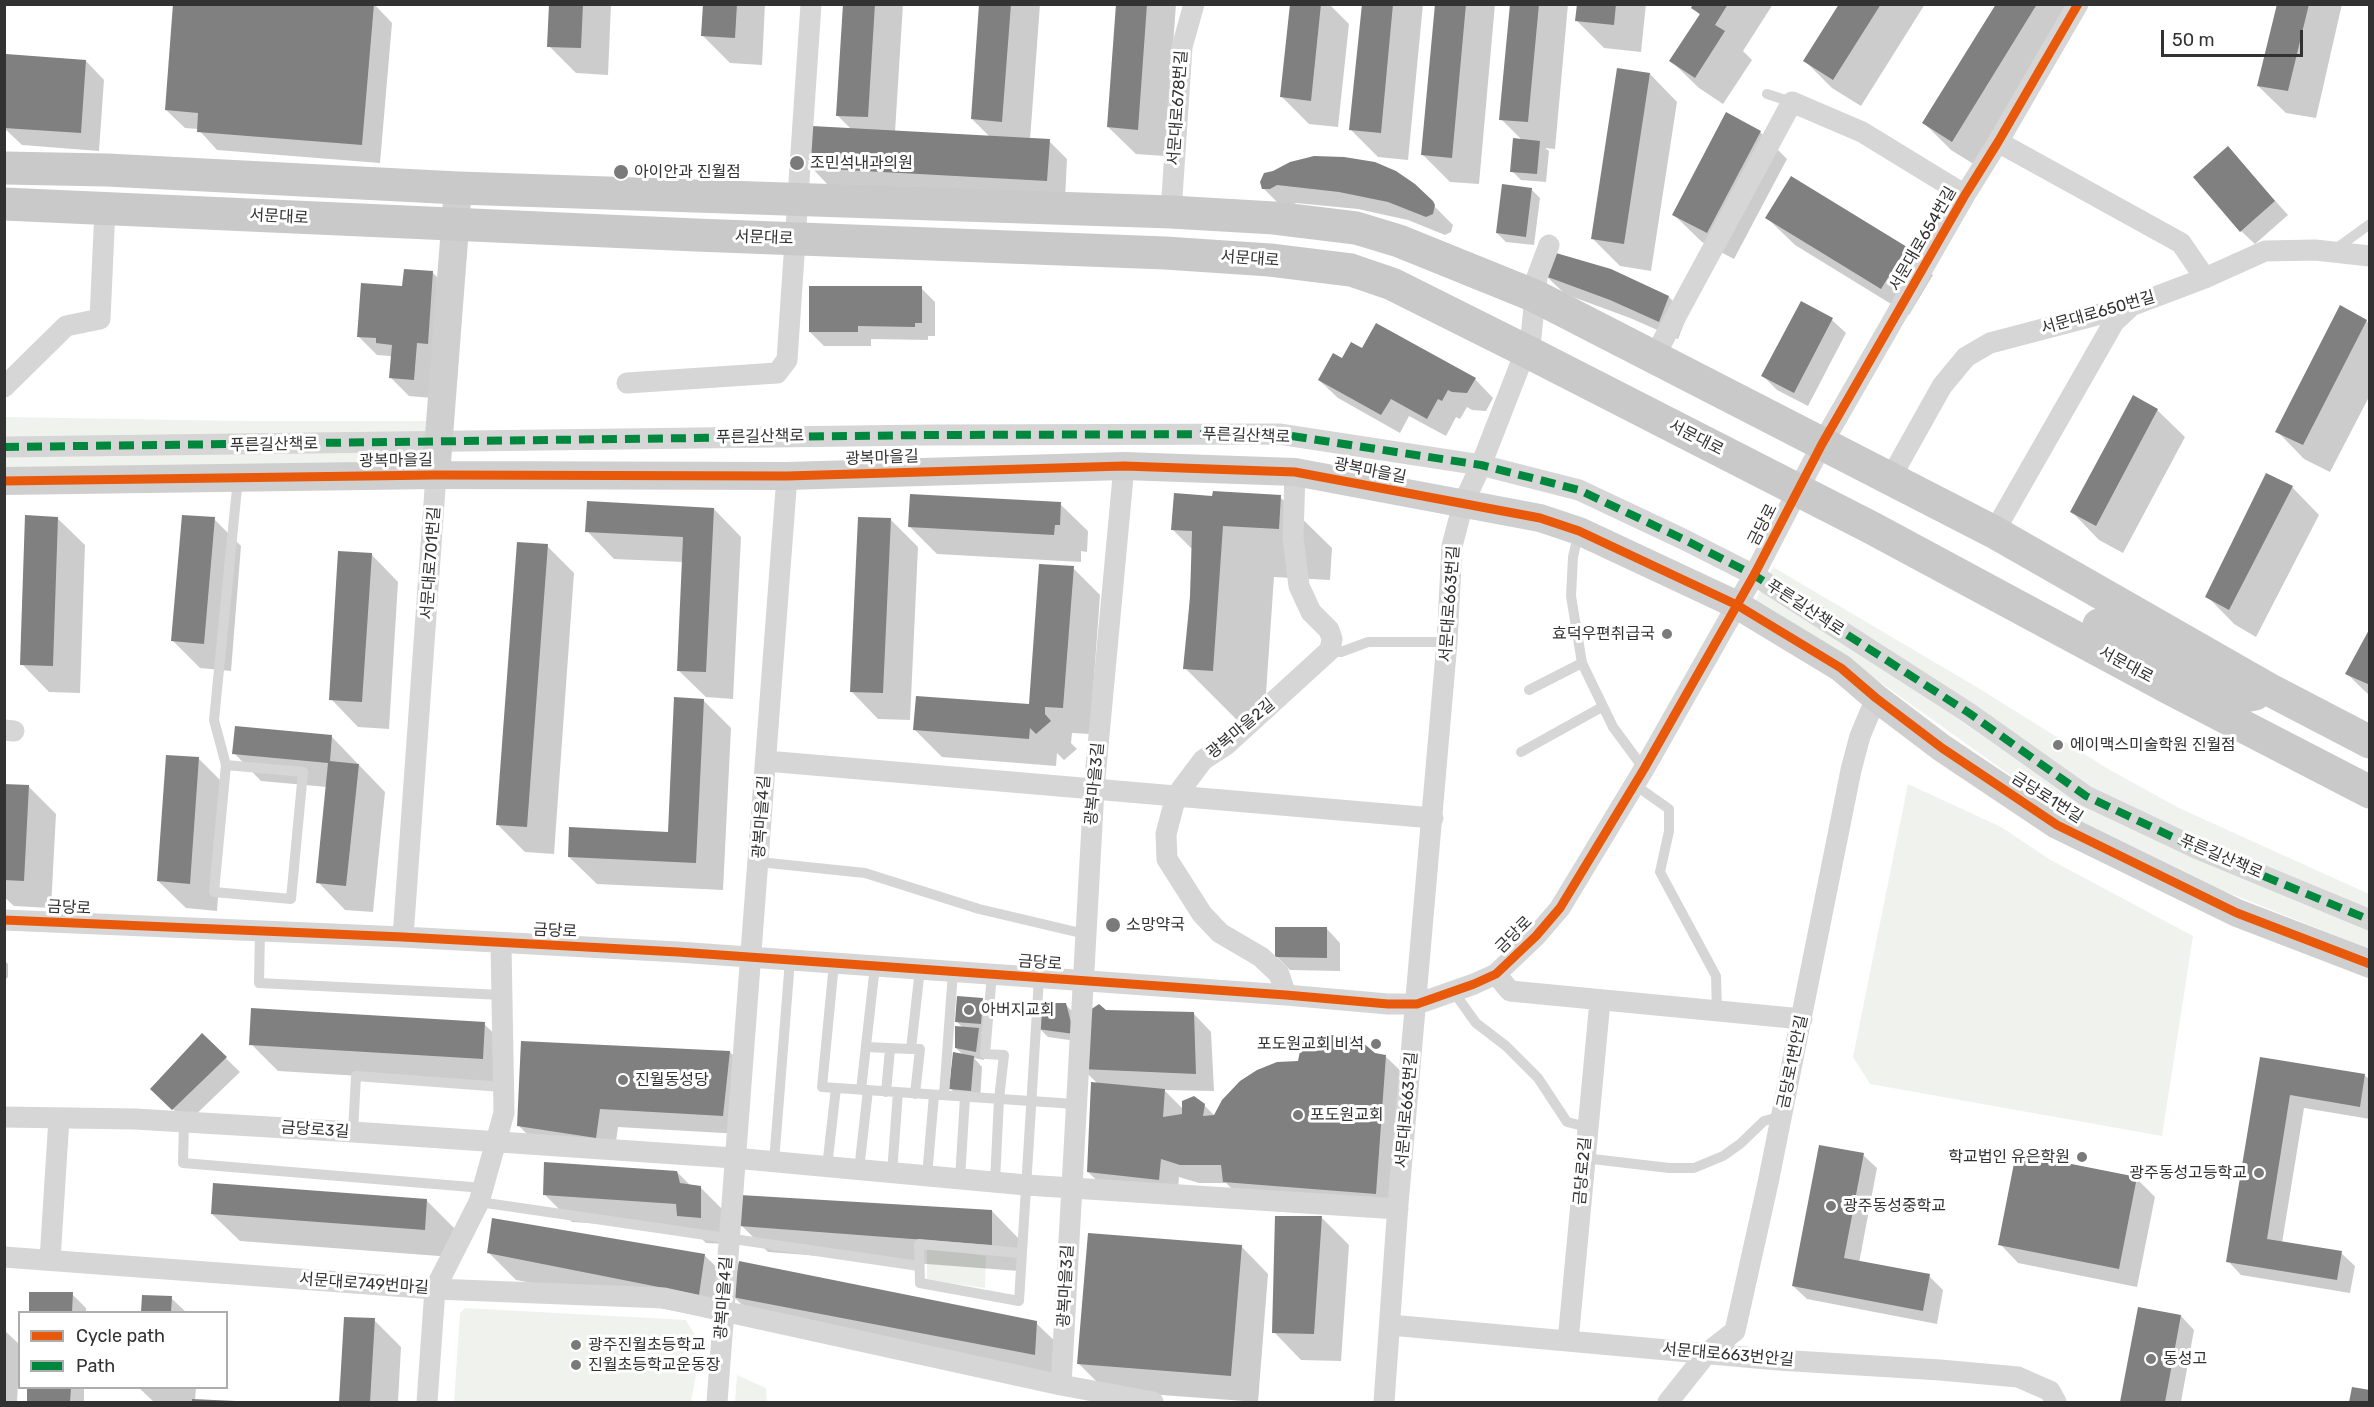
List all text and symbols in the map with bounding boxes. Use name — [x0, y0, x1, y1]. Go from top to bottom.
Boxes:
scale bar — [2164, 18, 2306, 56]
text: 50 m — [2172, 29, 2215, 51]
street label: 서문대로678번길 — [1164, 50, 1192, 166]
place label: 조민석내과의원 — [810, 153, 913, 173]
marker: 조민석내과의원 — [788, 154, 806, 172]
place label: 아이안과 진월점 — [634, 162, 741, 182]
marker: 아이안과 진월점 — [612, 163, 630, 181]
street label: 서문대로654번길 — [1885, 183, 1961, 295]
street label: 서문대로 — [249, 206, 309, 228]
street label: 서문대로 — [734, 227, 794, 249]
street label: 서문대로 — [1220, 247, 1280, 271]
street label: 서문대로650번길 — [2039, 288, 2157, 338]
street label: 서문대로 — [1665, 416, 1727, 460]
street label: 푸른길산책로 — [1202, 425, 1290, 447]
street label: 푸른길산책로 — [716, 427, 804, 447]
street label: 푸른길산책로 — [230, 435, 318, 455]
street label: 광복마을길 — [845, 447, 919, 469]
street label: 광복마을길 — [359, 451, 433, 471]
street label: 광복마을길 — [1332, 455, 1408, 487]
street label: 금당로 — [1744, 501, 1782, 549]
street label: 서문대로701번길 — [417, 506, 445, 620]
street label: 서문대로663번길 — [1436, 545, 1464, 663]
street label: 푸른길산책로 — [1763, 576, 1847, 640]
place label: 효덕우편취급국 — [1552, 624, 1655, 644]
marker: 효덕우편취급국 — [1660, 627, 1674, 641]
street label: 서문대로 — [2095, 643, 2157, 687]
street label: 광복마을2길 — [1203, 695, 1279, 763]
place label: 에이맥스미술학원 진월점 — [2070, 735, 2236, 755]
marker: 에이맥스미술학원 진월점 — [2051, 738, 2065, 752]
street label: 광복마을3길 — [1082, 742, 1108, 826]
street label: 금당로1번길 — [2008, 769, 2086, 827]
street label: 광복마을4길 — [750, 775, 774, 859]
street label: 푸른길산책로 — [2177, 831, 2265, 883]
street label: 금당로 — [46, 897, 92, 919]
street label: 금당로 — [1492, 913, 1536, 957]
place label: 소망약국 — [1126, 915, 1185, 935]
marker: 소망약국 — [1104, 916, 1122, 934]
street label: 금당로 — [532, 920, 578, 942]
street label: 금당로 — [1017, 952, 1063, 974]
place label: 아버지교회 — [981, 1000, 1055, 1020]
marker: 아버지교회 — [962, 1003, 976, 1017]
street label: 금당로1번안길 — [1774, 1013, 1812, 1111]
place label: 포도원교회 비석 — [1257, 1034, 1364, 1054]
marker: 포도원교회 비석 — [1369, 1037, 1383, 1051]
street label: 서문대로663번길 — [1392, 1051, 1422, 1169]
place label: 진월동성당 — [635, 1070, 709, 1090]
marker: 진월동성당 — [616, 1073, 630, 1087]
place label: 포도원교회 — [1310, 1105, 1384, 1125]
marker: 포도원교회 — [1291, 1108, 1305, 1122]
street label: 금당로3길 — [280, 1118, 350, 1142]
street label: 금당로2길 — [1570, 1136, 1596, 1206]
place label: 학교법인 유은학원 — [1948, 1147, 2070, 1167]
marker: 학교법인 유은학원 — [2075, 1150, 2089, 1164]
place label: 광주동성고등학교 — [2129, 1163, 2247, 1183]
marker: 광주동성고등학교 — [2252, 1166, 2266, 1180]
place label: 광주동성중학교 — [1843, 1196, 1946, 1216]
marker: 광주동성중학교 — [1824, 1199, 1838, 1213]
street label: 광복마을3길 — [1054, 1244, 1078, 1328]
street label: 광복마을4길 — [712, 1256, 736, 1340]
street label: 서문대로749번마길 — [298, 1270, 430, 1298]
legend — [18, 1311, 228, 1389]
text: Cycle path — [76, 1325, 165, 1347]
place label: 광주진월초등학교 — [588, 1335, 706, 1355]
marker: 광주진월초등학교 — [569, 1338, 583, 1352]
street label: 서문대로663번안길 — [1661, 1340, 1795, 1370]
place label: 동성고 — [2163, 1349, 2207, 1369]
marker: 동성고 — [2144, 1352, 2158, 1366]
text: Path — [76, 1355, 115, 1377]
place label: 진월초등학교운동장 — [588, 1355, 720, 1375]
marker: 진월초등학교운동장 — [569, 1358, 583, 1372]

